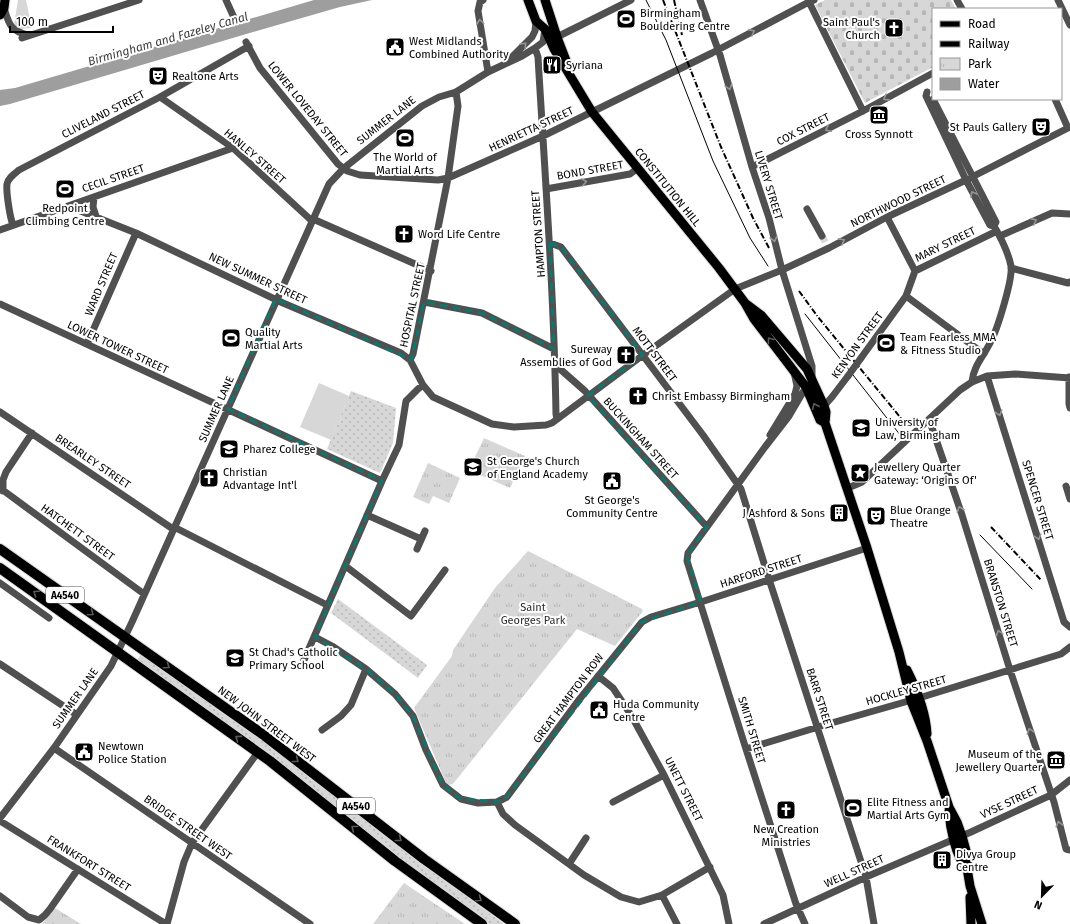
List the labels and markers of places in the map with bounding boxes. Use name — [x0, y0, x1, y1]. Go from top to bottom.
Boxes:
place label: Birmingham Bouldering Centre — [640, 7, 730, 33]
sports icon: Birmingham Bouldering Centre — [615, 8, 637, 30]
place label: Saint Paul's Church — [823, 16, 880, 42]
church icon: Saint Paul's Church — [883, 17, 905, 39]
place label: West Midlands Combined Authority — [409, 35, 509, 61]
public building icon: West Midlands Combined Authority — [384, 36, 406, 58]
restaurant icon: Syriana — [541, 54, 563, 76]
place label: Syriana — [566, 59, 603, 72]
theatre icon: Realtone Arts — [147, 65, 169, 87]
place label: Realtone Arts — [172, 70, 239, 83]
museum icon: Cross Synnott — [868, 104, 890, 126]
theatre icon: St Pauls Gallery — [1030, 116, 1052, 138]
place label: St Pauls Gallery — [950, 121, 1028, 134]
sports icon: The World of Martial Arts — [394, 127, 416, 149]
place label: Cross Synnott — [845, 128, 913, 141]
place label: The World of Martial Arts — [373, 151, 438, 177]
sports icon: Redpoint Climbing Centre — [54, 178, 76, 200]
place label: Redpoint Climbing Centre — [26, 202, 104, 228]
church icon: Word Life Centre — [393, 223, 415, 245]
place label: Word Life Centre — [418, 228, 500, 241]
place label: Quality Martial Arts — [245, 326, 303, 352]
sports icon: Quality Martial Arts — [220, 327, 242, 349]
place label: Team Fearless MMA & Fitness Studio — [900, 331, 997, 357]
sports icon: Team Fearless MMA & Fitness Studio — [875, 332, 897, 354]
place label: Sureway Assemblies of God — [520, 343, 613, 369]
church icon: Sureway Assemblies of God — [615, 344, 637, 366]
church icon: Christ Embassy Birmingham — [627, 385, 649, 407]
place label: Christ Embassy Birmingham — [652, 390, 790, 403]
place label: University of Law, Birmingham — [875, 416, 960, 442]
school or university icon: University of Law, Birmingham — [850, 417, 872, 439]
school or university icon: Pharez College — [218, 438, 240, 460]
place label: Pharez College — [243, 443, 315, 456]
place label: St George's Church of England Academy — [487, 455, 588, 481]
school or university icon: St George's Church of England Academy — [462, 456, 484, 478]
place label: Jewellery Quarter Gateway: ‘Origins Of' — [874, 461, 977, 487]
place icon: Jewellery Quarter Gateway: ‘Origins Of' — [849, 462, 871, 484]
place label: Christian Advantage Int'l — [223, 466, 297, 492]
church icon: Christian Advantage Int'l — [198, 467, 220, 489]
public building icon: St George's Community Centre — [601, 470, 623, 492]
place label: St George's Community Centre — [566, 494, 658, 520]
building icon: J Ashford & Sons — [828, 502, 850, 524]
place label: Blue Orange Theatre — [890, 504, 951, 530]
theatre icon: Blue Orange Theatre — [865, 505, 887, 527]
place label: J Ashford & Sons — [743, 507, 825, 520]
place label: St Chad's Catholic Primary School — [249, 646, 338, 672]
school or university icon: St Chad's Catholic Primary School — [224, 647, 246, 669]
place label: Huda Community Centre — [613, 698, 699, 724]
public building icon: Huda Community Centre — [588, 699, 610, 721]
place label: Newtown Police Station — [98, 740, 167, 766]
public building icon: Newtown Police Station — [73, 741, 95, 763]
place label: Museum of the Jewellery Quarter — [956, 748, 1043, 774]
museum icon: Museum of the Jewellery Quarter — [1045, 749, 1067, 771]
place label: Elite Fitness and Martial Arts Gym — [867, 796, 949, 822]
sports icon: Elite Fitness and Martial Arts Gym — [842, 797, 864, 819]
church icon: New Creation Ministries — [775, 799, 797, 821]
place label: New Creation Ministries — [753, 823, 819, 849]
place label: Divya Group Centre — [956, 848, 1016, 874]
building icon: Divya Group Centre — [931, 849, 953, 871]

